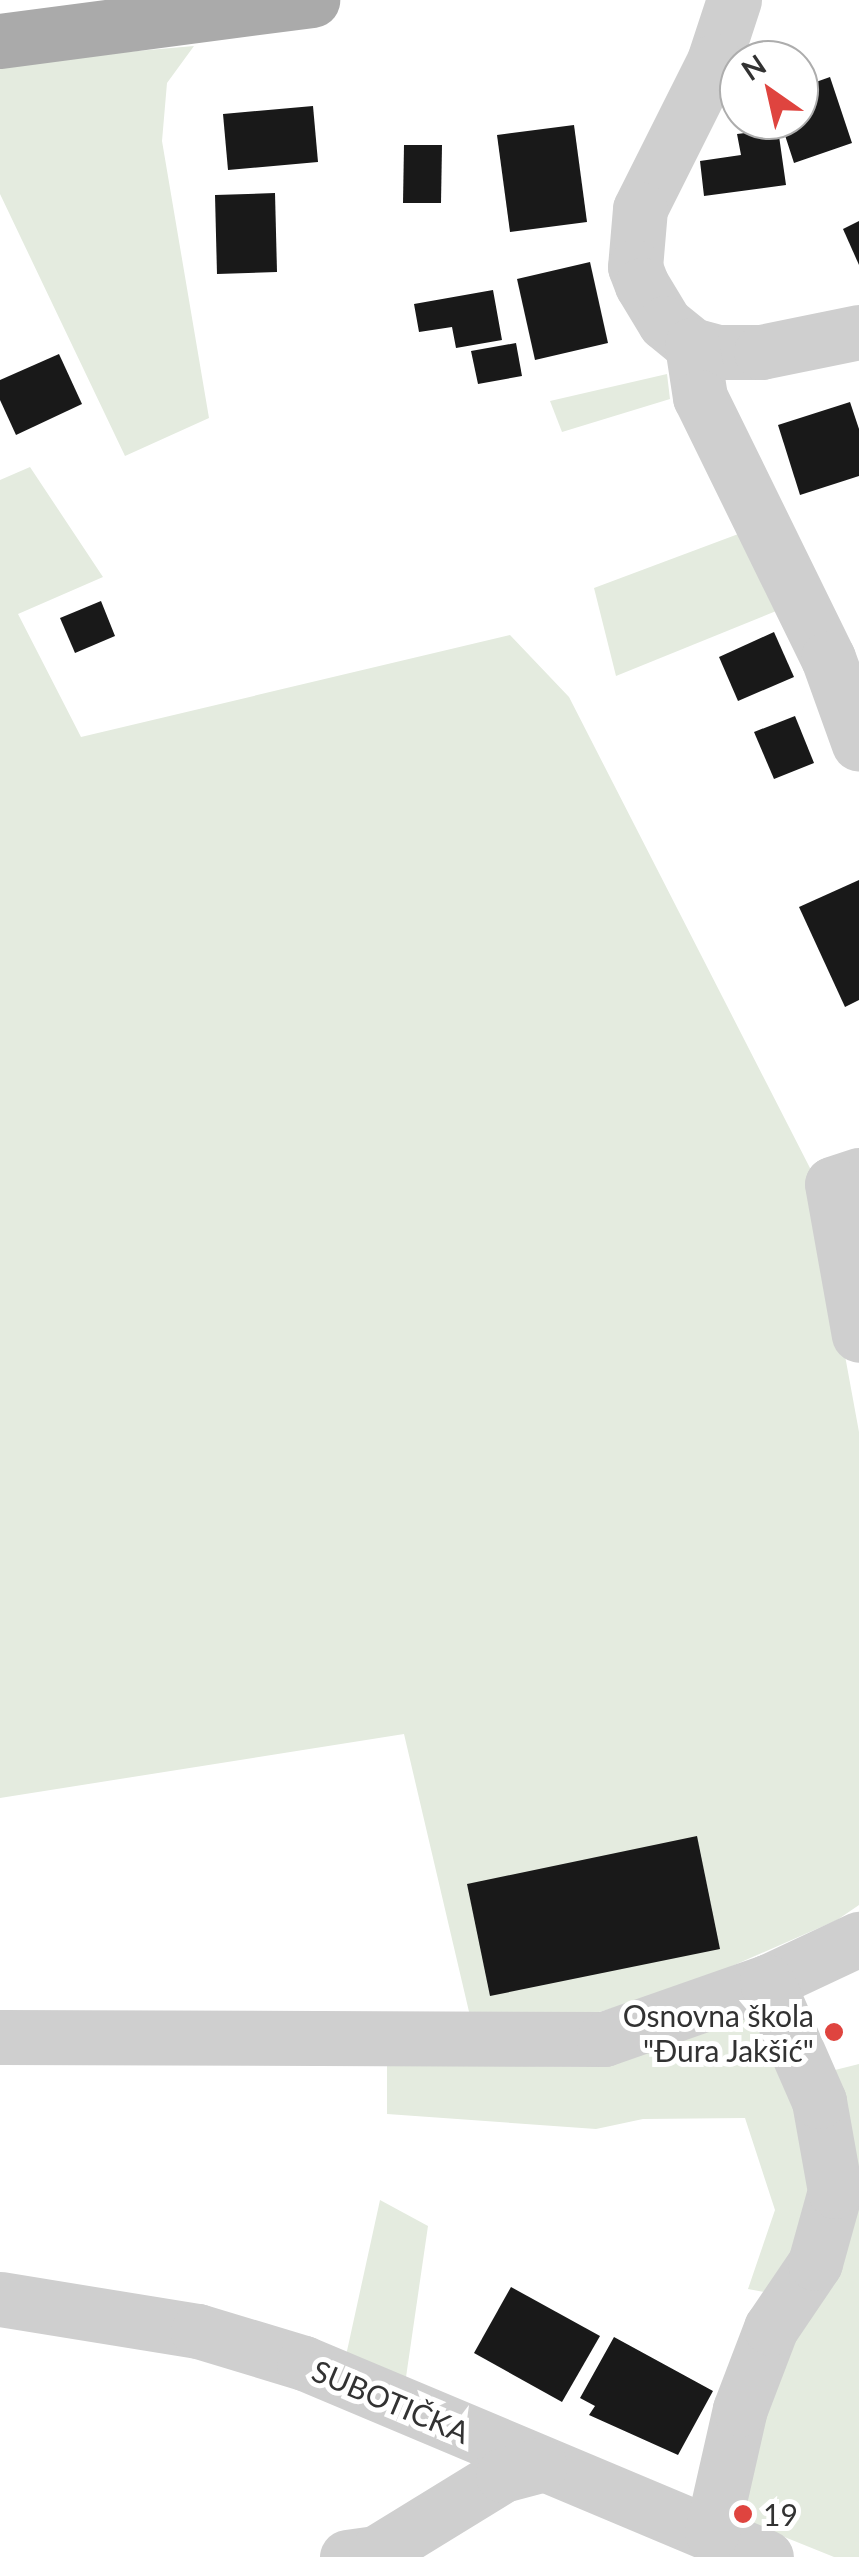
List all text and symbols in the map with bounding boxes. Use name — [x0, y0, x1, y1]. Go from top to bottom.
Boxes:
north arrow — [719, 40, 819, 140]
text: N — [735, 47, 772, 87]
place label: Osnovna škola "Đura Jakšić" — [623, 1997, 814, 2068]
marker: Osnovna škola "Đura Jakšić" — [823, 2021, 845, 2043]
street label: SUBOTIČKA — [307, 2352, 475, 2450]
place label: 19 — [763, 2496, 798, 2532]
marker: 19 — [732, 2503, 754, 2525]

